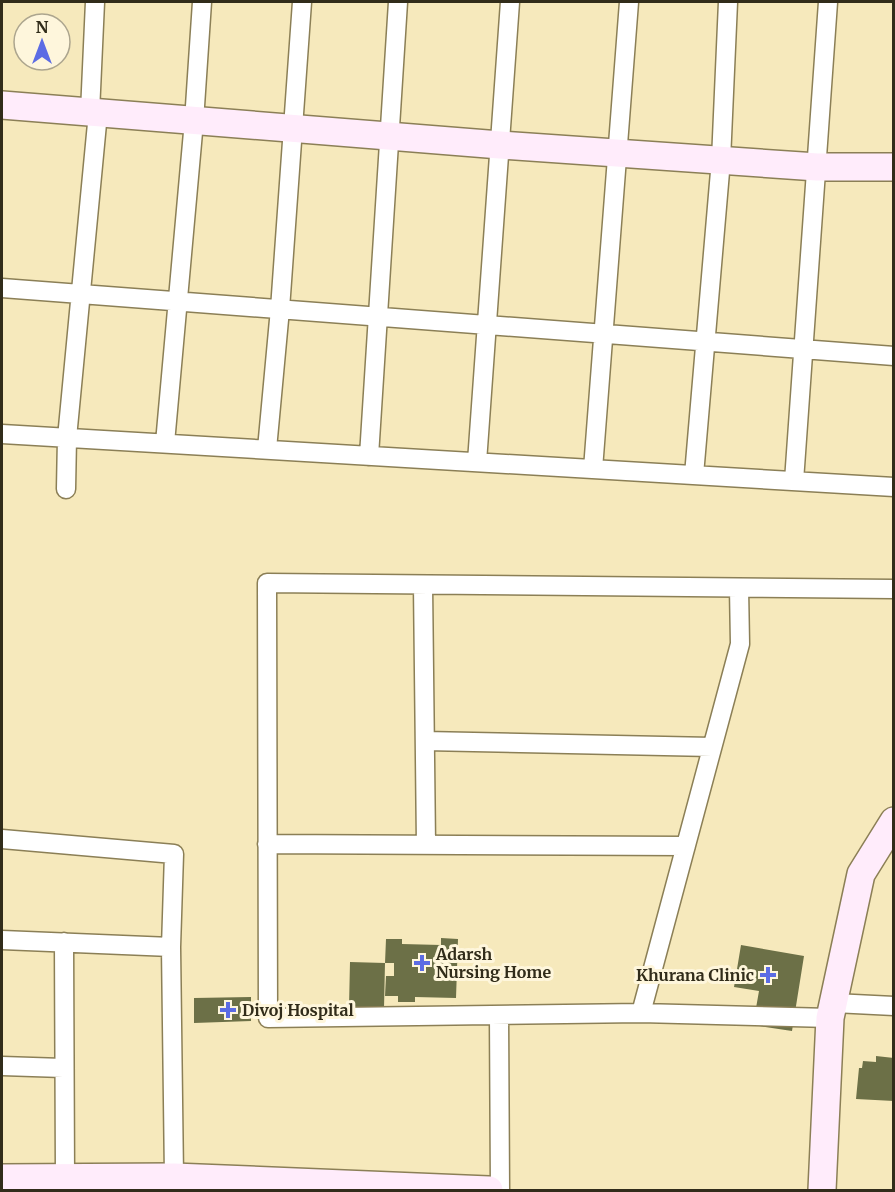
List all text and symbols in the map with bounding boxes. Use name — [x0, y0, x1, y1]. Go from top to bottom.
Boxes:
north arrow — [12, 12, 72, 72]
text: N — [36, 17, 49, 37]
place label: Adarsh Nursing Home — [435, 944, 551, 982]
marker: Adarsh Nursing Home — [413, 954, 431, 972]
place label: Khurana Clinic — [636, 965, 754, 985]
marker: Khurana Clinic — [759, 966, 777, 984]
place label: Divoj Hospital — [242, 1000, 354, 1020]
marker: Divoj Hospital — [219, 1001, 237, 1019]

